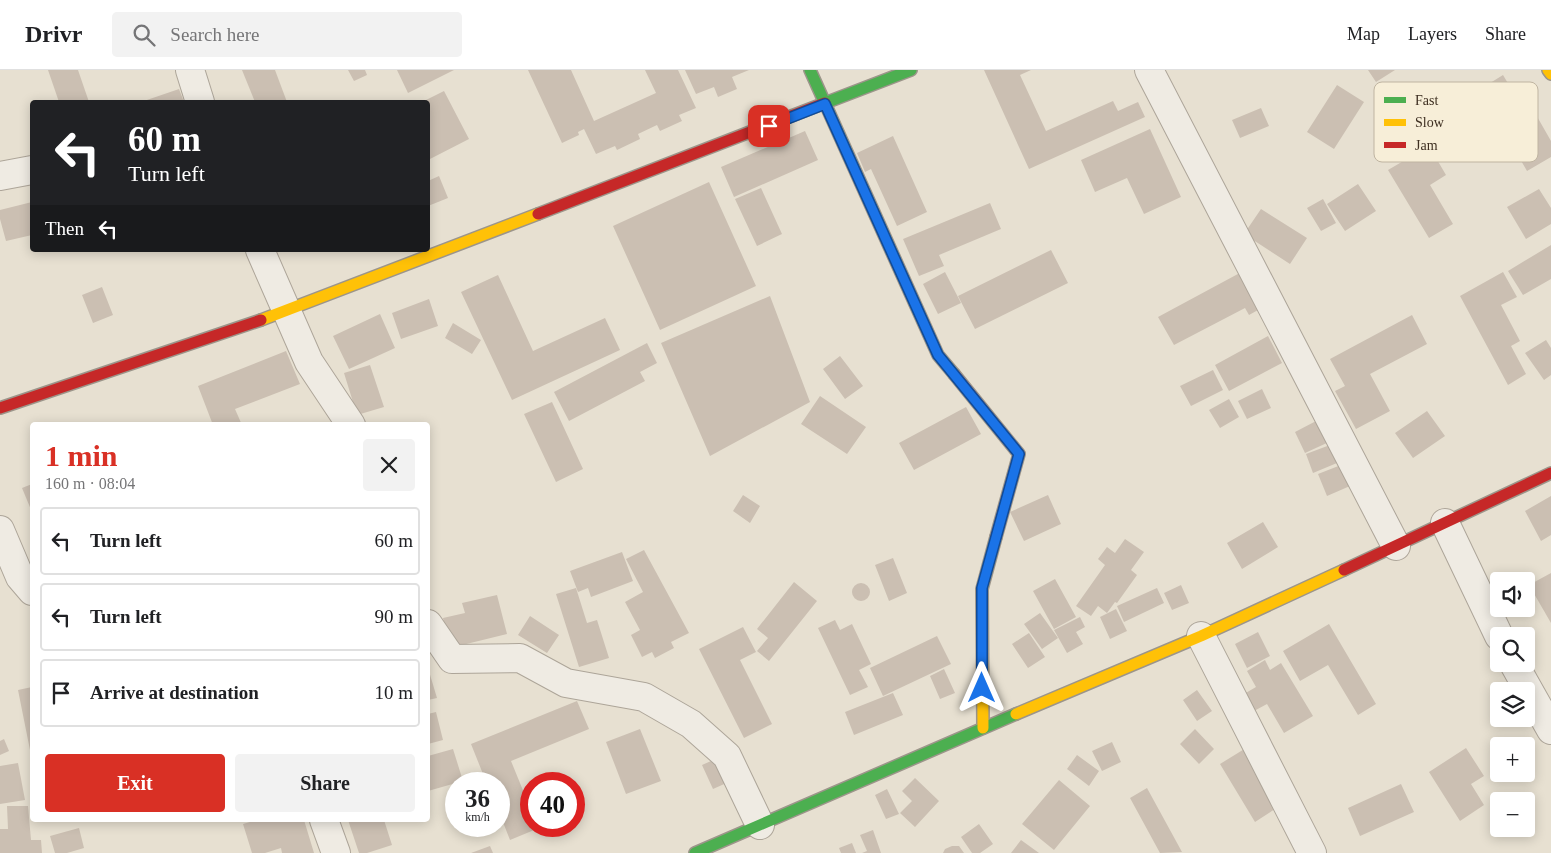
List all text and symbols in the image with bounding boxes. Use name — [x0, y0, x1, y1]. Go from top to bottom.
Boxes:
search box — [112, 12, 462, 57]
text: Drivr — [25, 21, 82, 47]
icon: search — [130, 21, 158, 49]
text: Search here — [170, 24, 259, 45]
text: Map — [1347, 24, 1380, 44]
text: Layers — [1408, 24, 1457, 44]
text: Share — [1485, 24, 1526, 44]
legend — [1374, 82, 1538, 162]
text: Fast — [1415, 93, 1438, 108]
pin — [748, 105, 790, 147]
icon: arrive — [755, 112, 783, 140]
text: Slow — [1415, 115, 1445, 130]
icon: left — [45, 120, 110, 185]
text: 60 m — [128, 120, 201, 159]
text: Jam — [1415, 138, 1438, 153]
text: Turn left — [128, 161, 205, 186]
icon: left — [94, 215, 122, 243]
text: Then — [45, 218, 84, 239]
text: 1 min — [45, 439, 118, 472]
button: close — [363, 439, 415, 491]
text: 160 m · 08:04 — [45, 475, 135, 492]
icon: left — [47, 527, 75, 555]
text: Turn left — [90, 530, 162, 551]
text: 60 m — [374, 530, 413, 551]
map controls — [1490, 572, 1535, 837]
button: sound — [1490, 572, 1535, 617]
icon: left — [47, 603, 75, 631]
text: Turn left — [90, 606, 162, 627]
text: 90 m — [374, 606, 413, 627]
button: search — [1490, 627, 1535, 672]
position arrow — [955, 661, 1007, 713]
icon: arrive — [47, 679, 75, 707]
text: Arrive at destination — [90, 682, 259, 703]
text: 10 m — [374, 682, 413, 703]
button: layers — [1490, 682, 1535, 727]
button: + — [1490, 737, 1535, 782]
button: Exit — [45, 754, 225, 812]
button: Share — [235, 754, 415, 812]
speed limit sign: 40 — [520, 772, 585, 837]
text: 36 — [465, 785, 490, 812]
button: − — [1490, 792, 1535, 837]
text: km/h — [465, 810, 490, 824]

